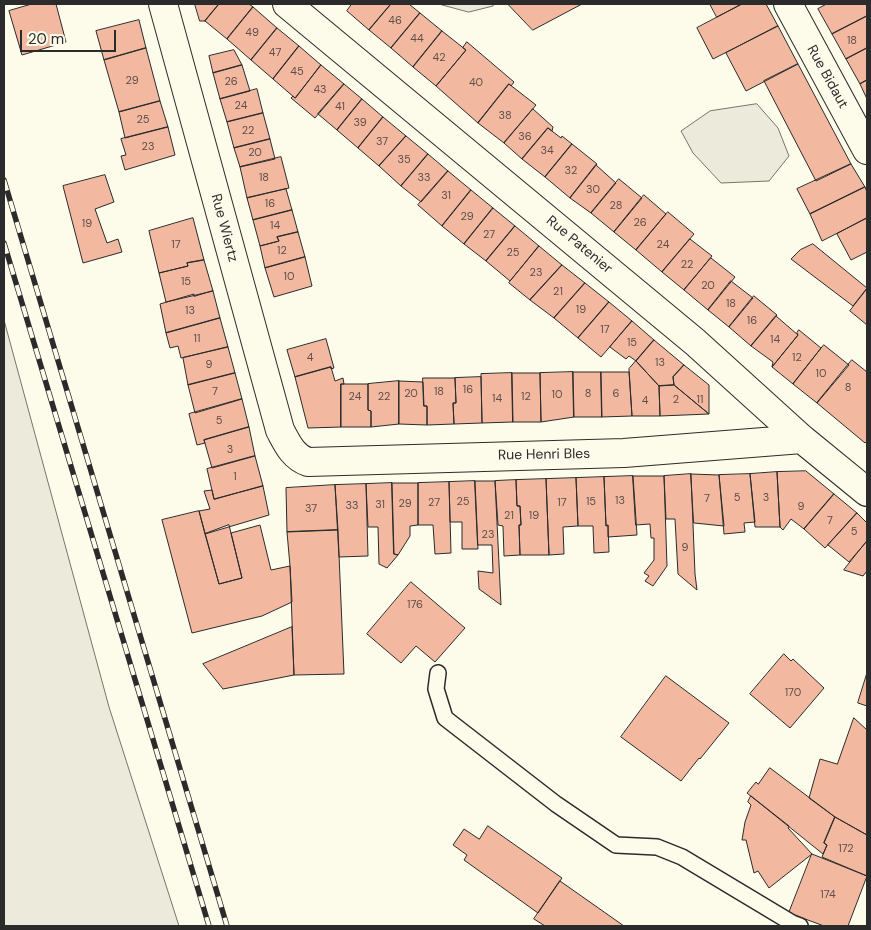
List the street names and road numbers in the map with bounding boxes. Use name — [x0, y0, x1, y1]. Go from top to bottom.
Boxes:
street label: Rue Bidaut — [803, 42, 851, 112]
street label: Rue Wiertz — [207, 192, 241, 264]
street label: Rue Patenier — [543, 213, 615, 277]
street label: Rue Henri Bles — [498, 446, 590, 464]

